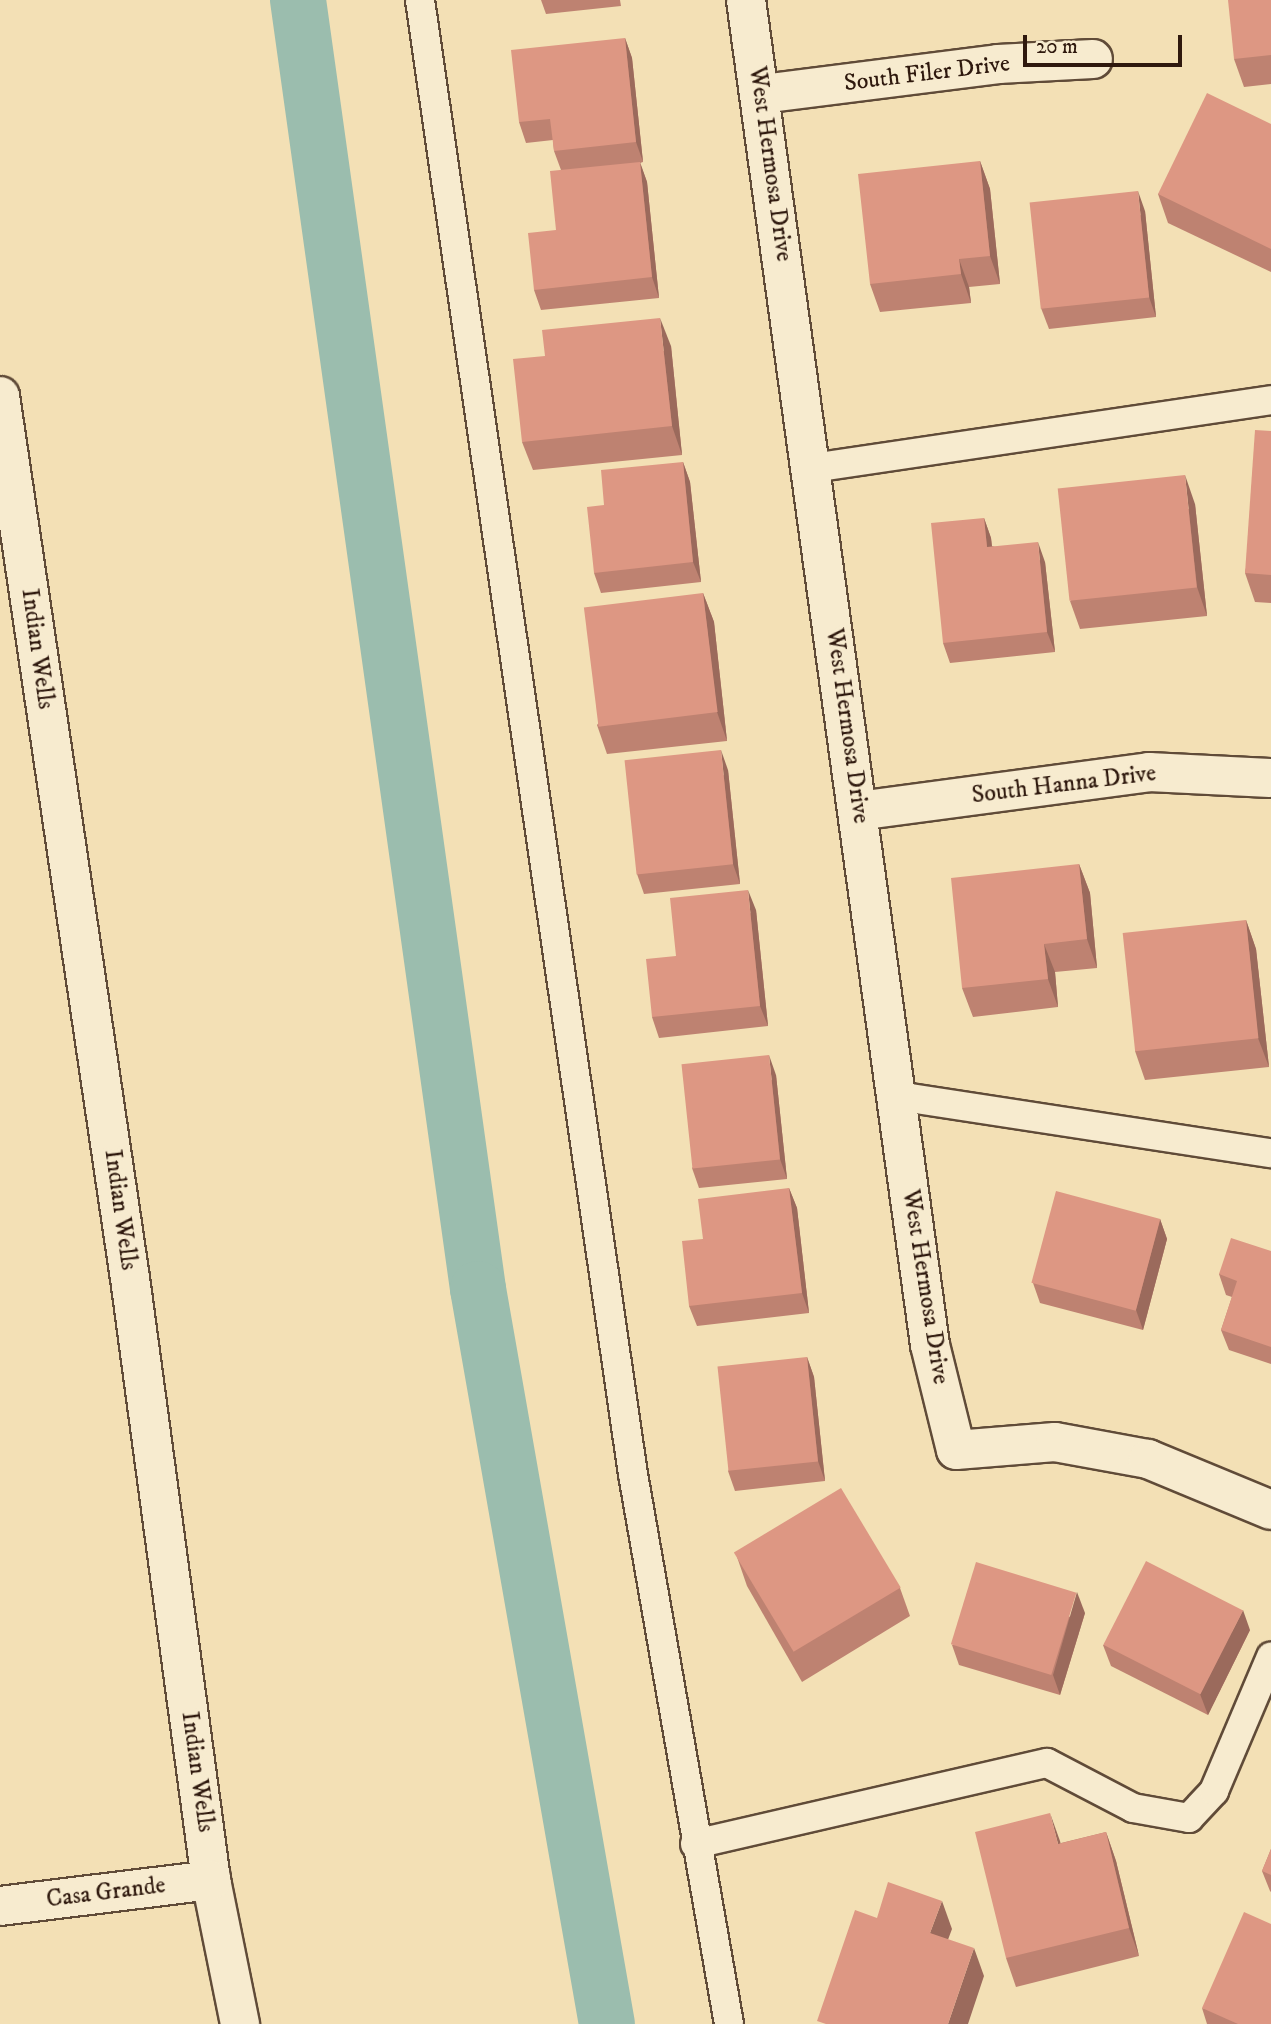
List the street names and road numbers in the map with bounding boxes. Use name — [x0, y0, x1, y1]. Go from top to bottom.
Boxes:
street label: South Filer Drive — [842, 50, 1012, 98]
street label: West Hermosa Drive — [742, 65, 798, 263]
street label: Indian Wells — [14, 587, 60, 711]
street label: West Hermosa Drive — [819, 627, 875, 825]
street label: South Hanna Drive — [970, 759, 1158, 811]
street label: Indian Wells — [97, 1148, 143, 1272]
street label: West Hermosa Drive — [895, 1188, 955, 1386]
street label: Indian Wells — [174, 1710, 220, 1834]
street label: Casa Grande — [45, 1871, 167, 1915]

